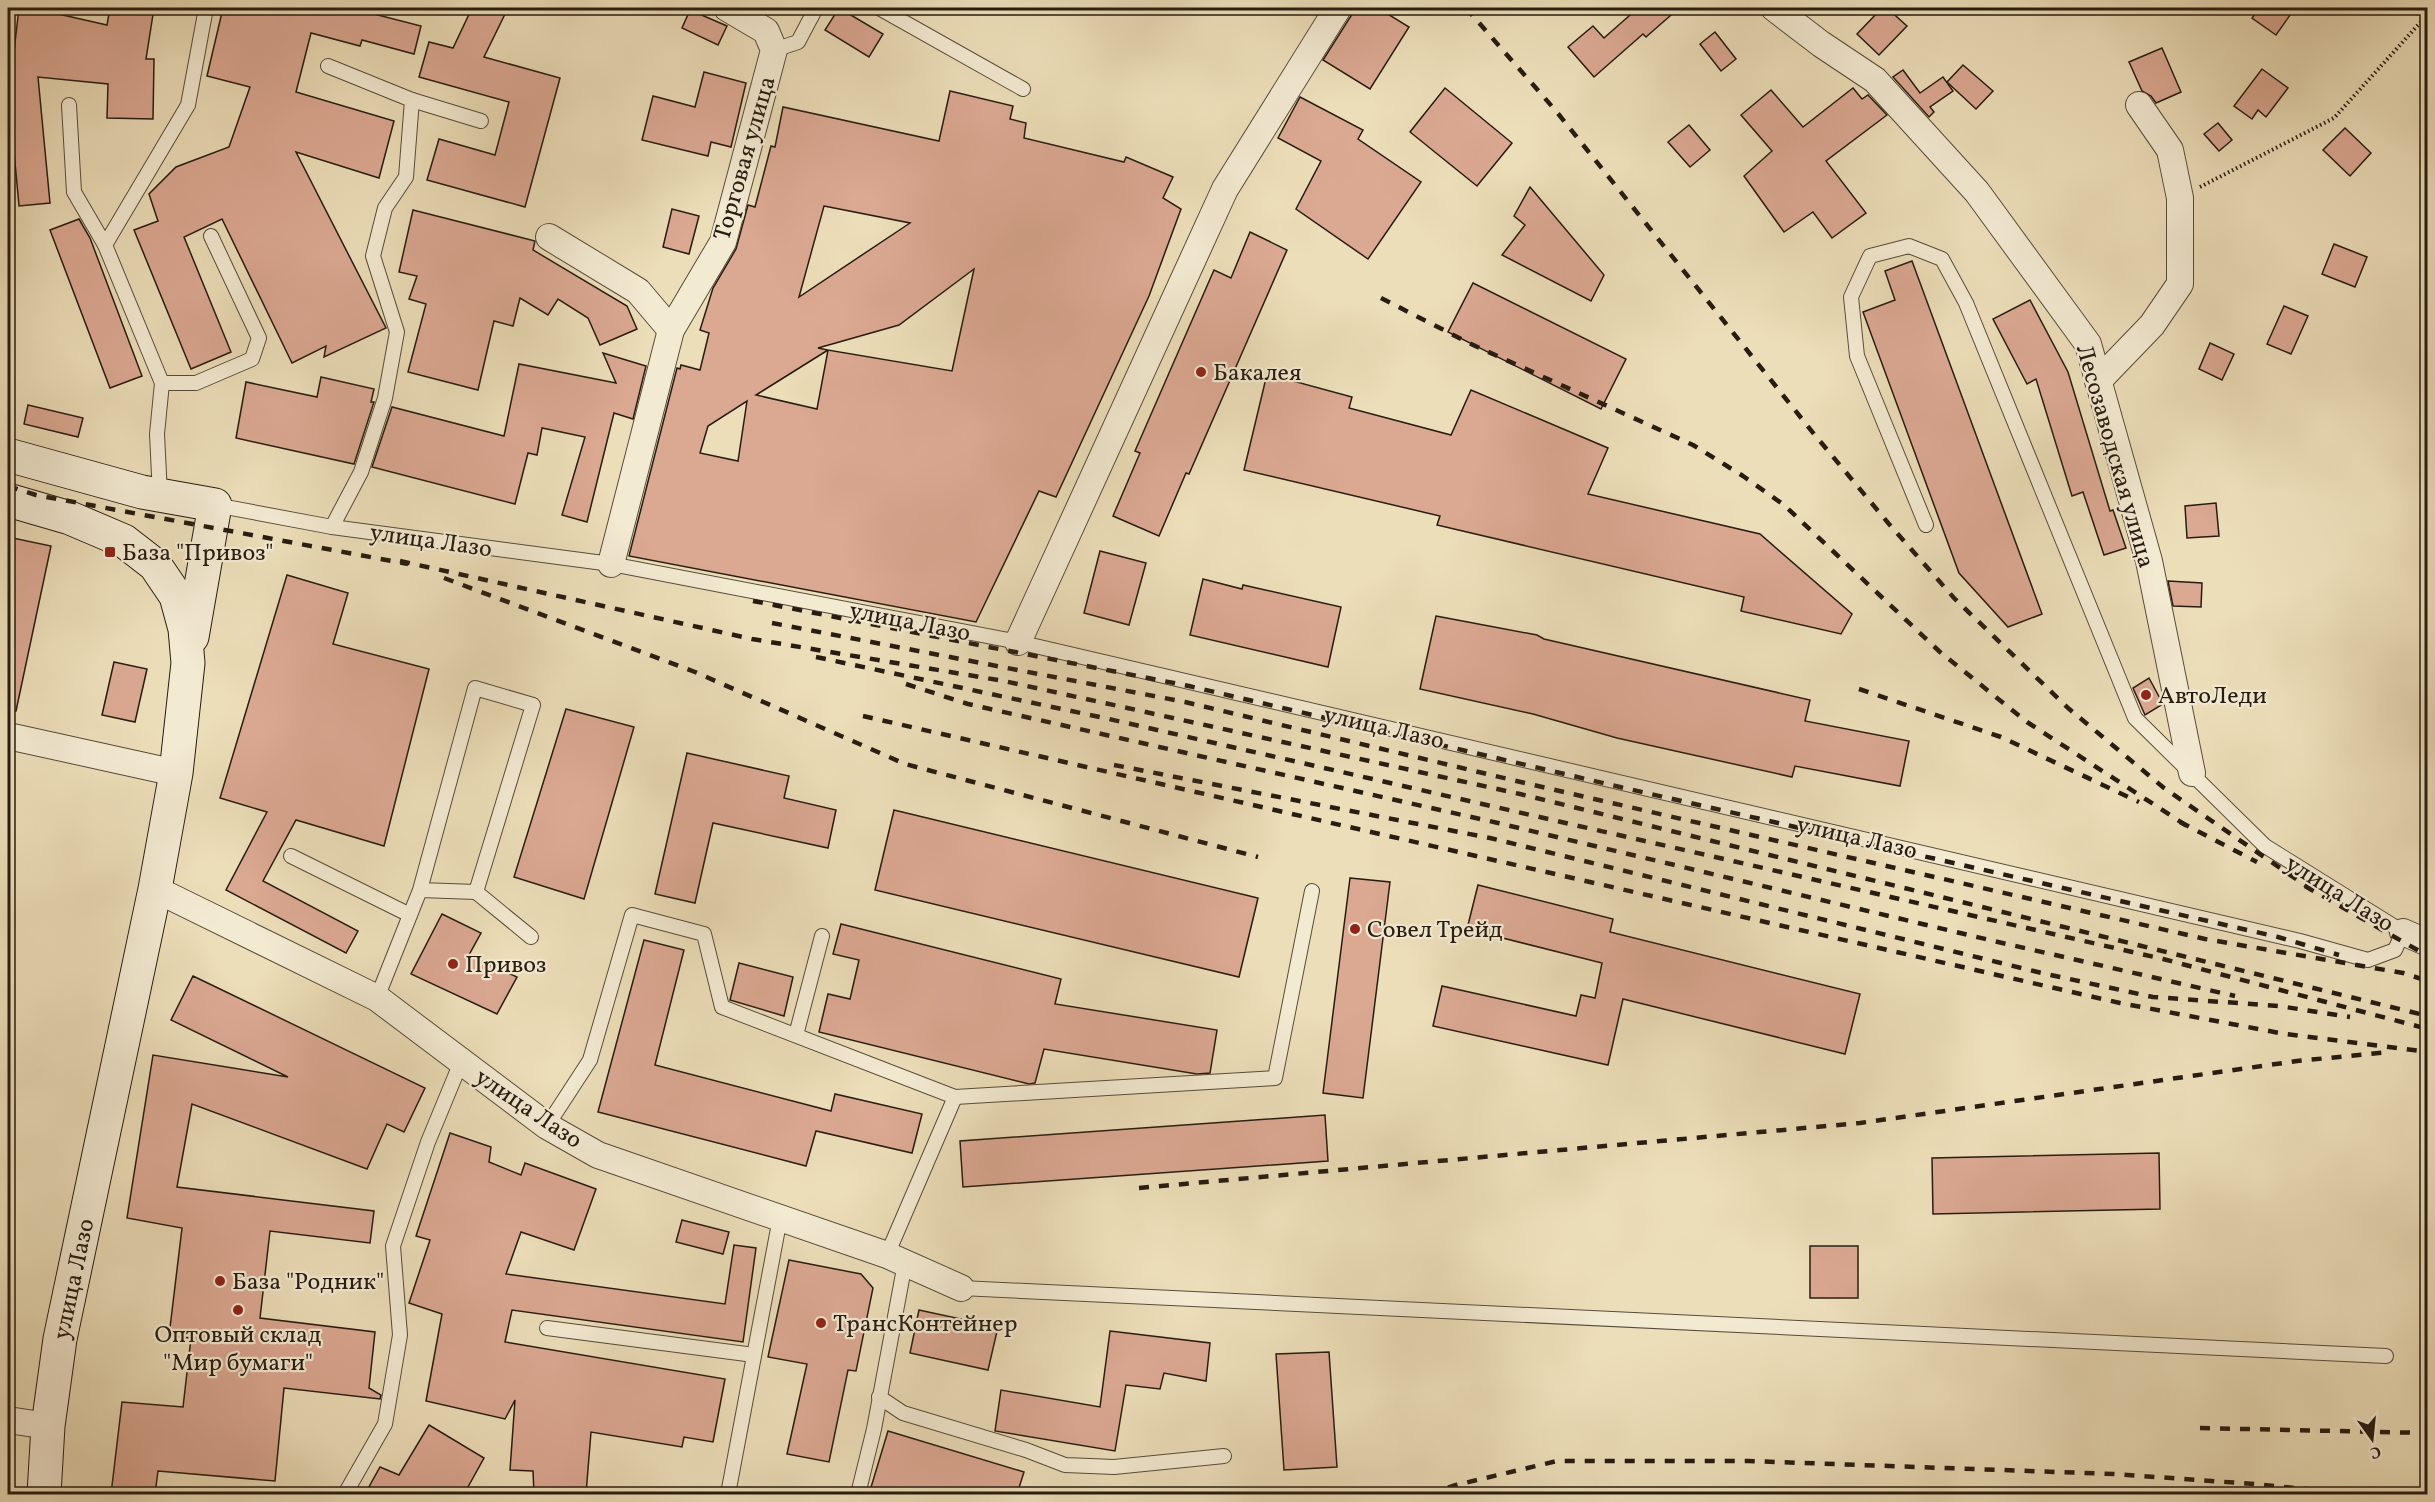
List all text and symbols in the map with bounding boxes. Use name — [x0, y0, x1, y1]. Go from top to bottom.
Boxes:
street label: Торговая улица — [706, 72, 786, 245]
street label: Лесозаводская улица — [2066, 341, 2162, 572]
place label: Бакалея — [1213, 357, 1301, 391]
marker: Бакалея — [1194, 365, 1208, 379]
street label: улица Лазо — [367, 517, 494, 567]
place label: База "Привоз" — [122, 537, 273, 571]
marker: База "Привоз" — [103, 545, 117, 559]
street label: улица Лазо — [846, 595, 973, 651]
place label: АвтоЛеди — [2158, 680, 2267, 714]
marker: АвтоЛеди — [2139, 688, 2153, 702]
street label: улица Лазо — [1320, 699, 1447, 759]
street label: улица Лазо — [1793, 809, 1920, 869]
street label: улица Лазо — [2278, 848, 2400, 942]
place label: Совел Трейд — [1367, 914, 1503, 948]
marker: Совел Трейд — [1348, 922, 1362, 936]
place label: Привоз — [465, 949, 547, 983]
marker: Привоз — [446, 957, 460, 971]
street label: улица Лазо — [467, 1061, 588, 1158]
street label: улица Лазо — [46, 1216, 104, 1343]
place label: База "Родник" — [232, 1266, 384, 1300]
marker: База "Родник" — [213, 1274, 227, 1288]
marker: Оптовый склад "Мир бумаги" — [231, 1303, 245, 1317]
place label: ТрансКонтейнер — [833, 1308, 1017, 1342]
marker: ТрансКонтейнер — [814, 1316, 828, 1330]
place label: Оптовый склад "Мир бумаги" — [155, 1319, 322, 1381]
north arrow — [2342, 1409, 2402, 1469]
text: С — [2368, 1440, 2383, 1464]

